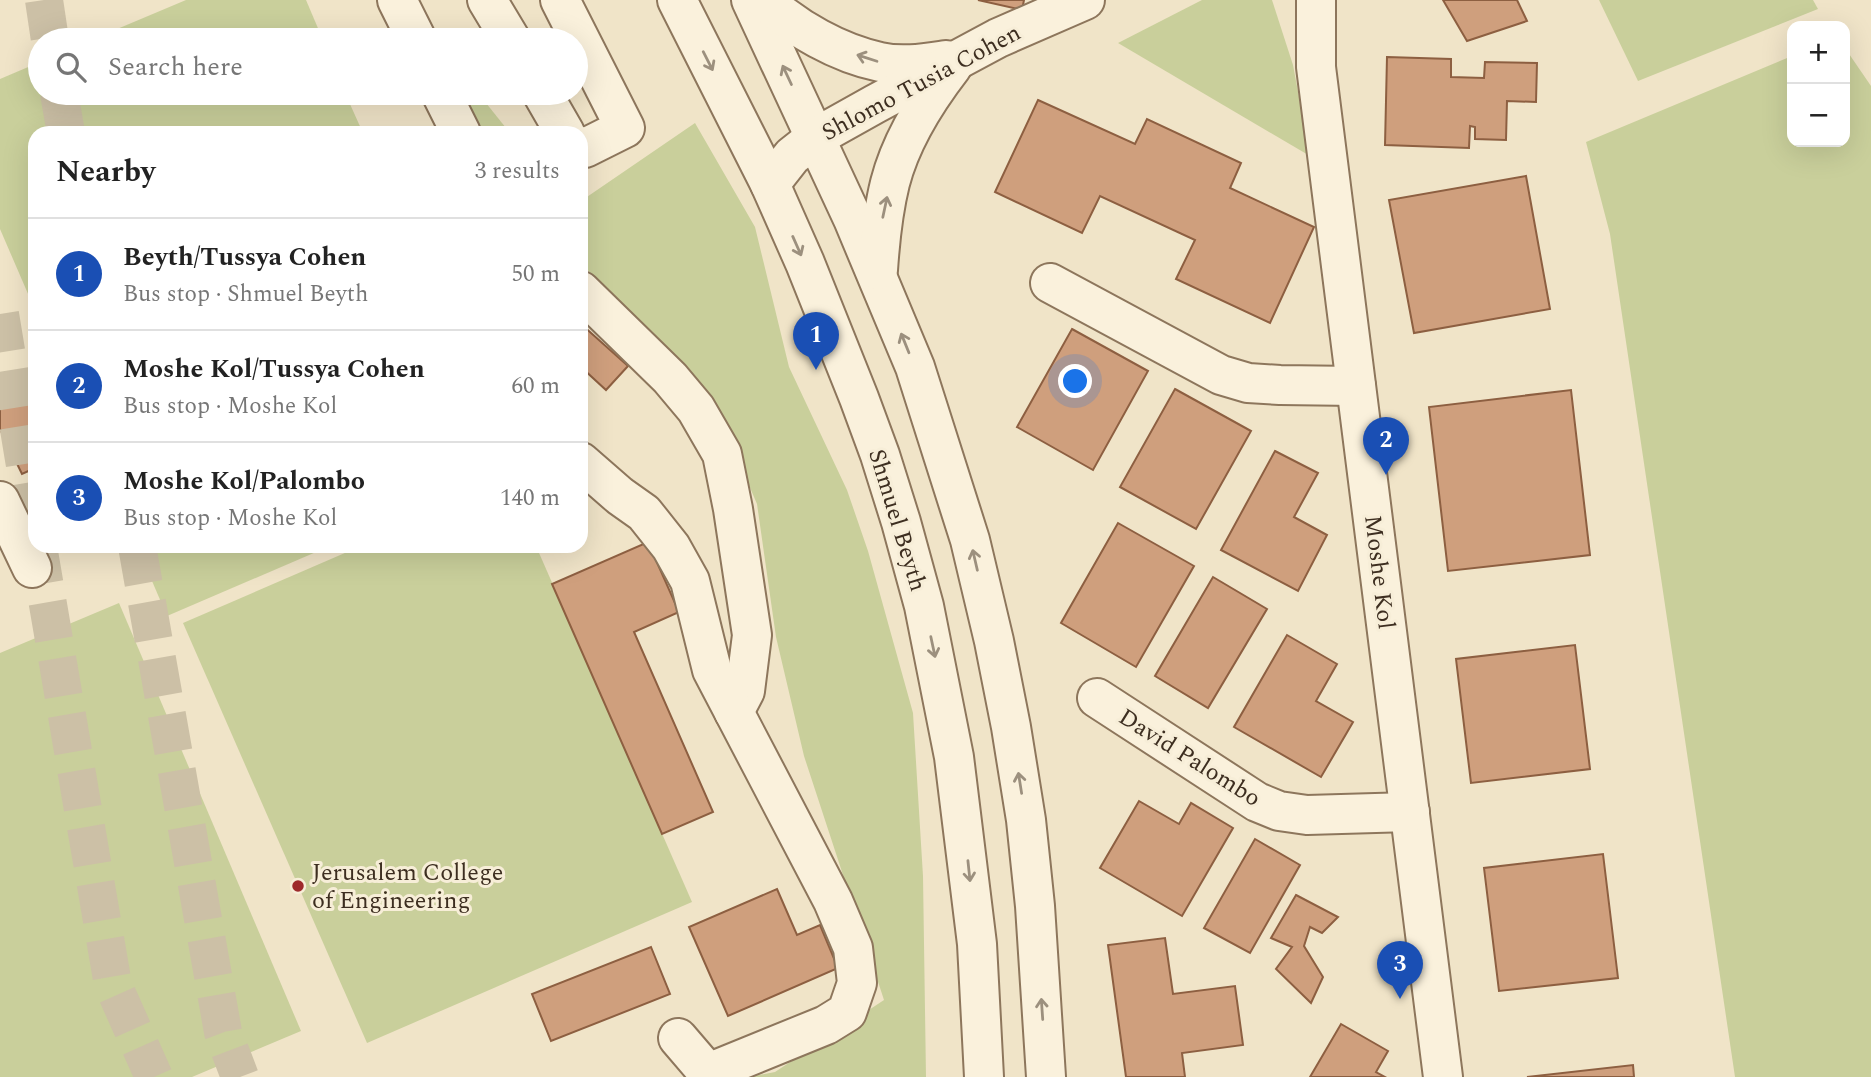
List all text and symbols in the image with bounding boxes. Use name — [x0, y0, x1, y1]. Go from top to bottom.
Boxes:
street label: Shlomo Tusia Cohen — [815, 15, 1028, 151]
map controls — [1787, 21, 1850, 147]
button: + — [1787, 21, 1850, 84]
search box — [28, 28, 588, 105]
text: Search here — [108, 47, 243, 87]
icon: search — [52, 48, 90, 86]
one-way arrow — [701, 50, 715, 71]
one-way arrow — [857, 51, 879, 63]
one-way arrow — [779, 65, 793, 86]
button: − — [1787, 84, 1850, 147]
text: Nearby — [56, 149, 155, 195]
text: 3 results — [475, 154, 560, 189]
one-way arrow — [878, 196, 892, 219]
one-way arrow — [791, 235, 804, 257]
text: Beyth/Tussya Cohen — [123, 237, 366, 277]
text: 1 — [73, 257, 85, 292]
text: 50 m — [511, 257, 560, 292]
text: Bus stop · Shmuel Beyth — [123, 277, 368, 312]
pin: 1 — [793, 312, 839, 370]
one-way arrow — [898, 333, 911, 355]
text: Moshe Kol/Tussya Cohen — [123, 349, 425, 389]
your location — [1058, 364, 1092, 398]
text: 2 — [73, 369, 85, 404]
text: 60 m — [511, 369, 560, 404]
text: Bus stop · Moshe Kol — [123, 389, 337, 424]
pin: 2 — [1363, 417, 1409, 475]
street label: Shmuel Beyth — [858, 445, 936, 596]
text: Moshe Kol/Palombo — [123, 461, 365, 501]
text: 3 — [73, 481, 85, 516]
text: 140 m — [500, 481, 560, 516]
text: Bus stop · Moshe Kol — [123, 501, 337, 536]
street label: Moshe Kol — [1354, 513, 1404, 631]
one-way arrow — [968, 549, 981, 572]
one-way arrow — [926, 635, 940, 658]
street label: David Palombo — [1111, 700, 1268, 816]
one-way arrow — [1013, 772, 1026, 794]
place label: Jerusalem College of Engineering — [312, 855, 503, 919]
one-way arrow — [963, 859, 976, 882]
marker: Jerusalem College of Engineering — [290, 878, 306, 894]
pin: 3 — [1377, 941, 1423, 999]
one-way arrow — [1036, 998, 1049, 1021]

